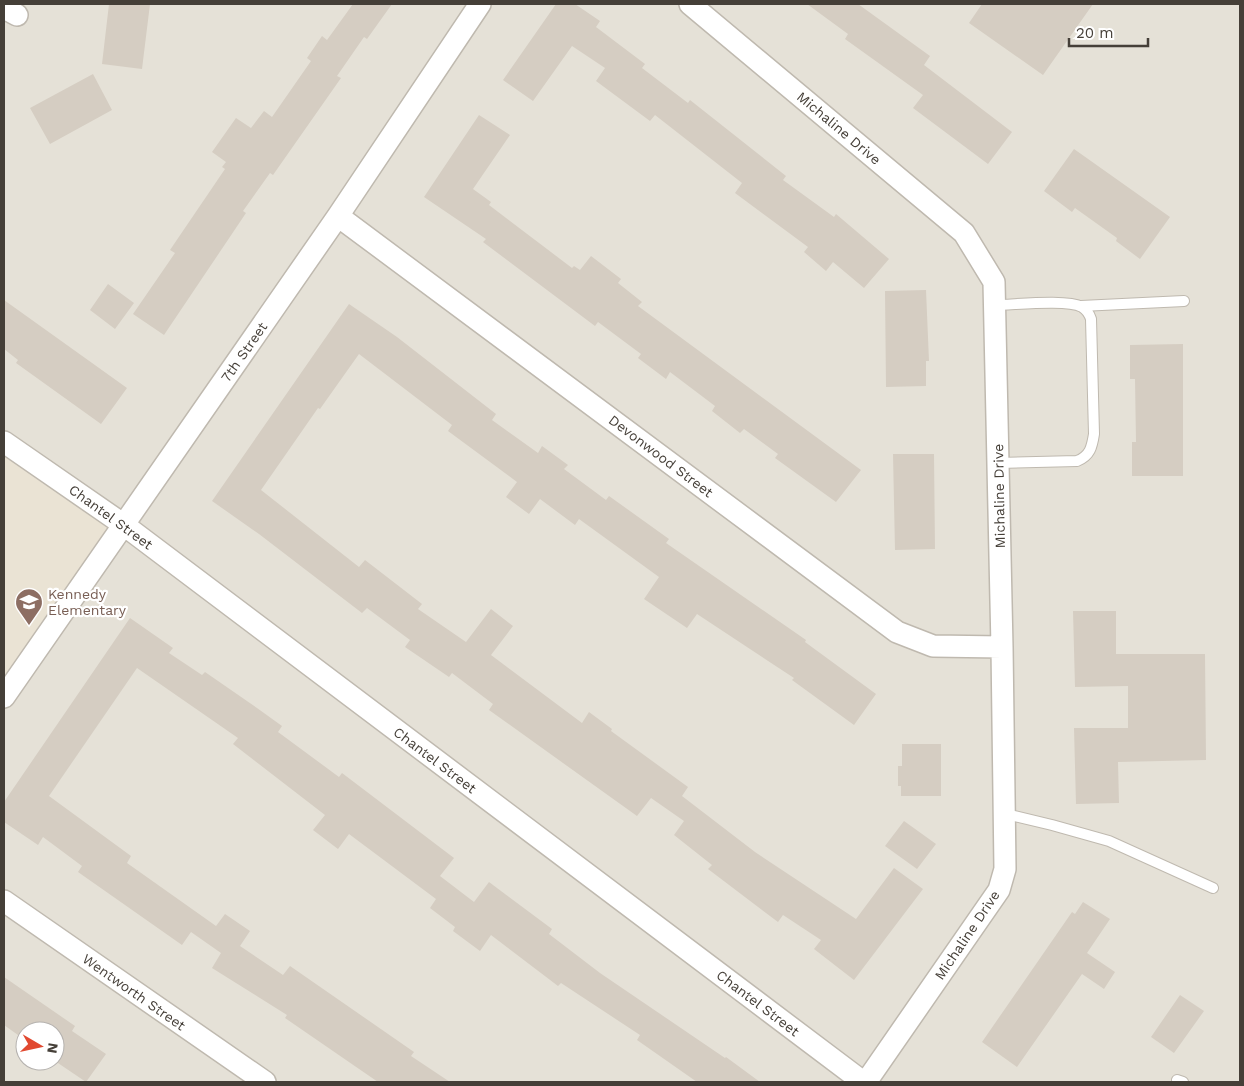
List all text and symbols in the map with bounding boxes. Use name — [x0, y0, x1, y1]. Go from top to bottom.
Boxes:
scale bar — [1069, 15, 1148, 47]
text: 20 m — [1076, 24, 1114, 42]
street label: Michaline Drive — [794, 88, 884, 168]
street label: 7th Street — [218, 319, 271, 385]
street label: Devonwood Street — [606, 412, 716, 500]
street label: Michaline Drive — [990, 444, 1008, 548]
street label: Chantel Street — [66, 481, 156, 553]
place label: Kennedy Elementary — [48, 586, 127, 618]
school or university icon: Kennedy Elementary — [14, 587, 44, 626]
street label: Chantel Street — [390, 724, 480, 796]
street label: Michaline Drive — [931, 887, 1003, 983]
street label: Wentworth Street — [79, 950, 189, 1034]
street label: Chantel Street — [713, 967, 803, 1039]
north arrow — [15, 1021, 65, 1071]
text: N — [44, 1042, 62, 1054]

